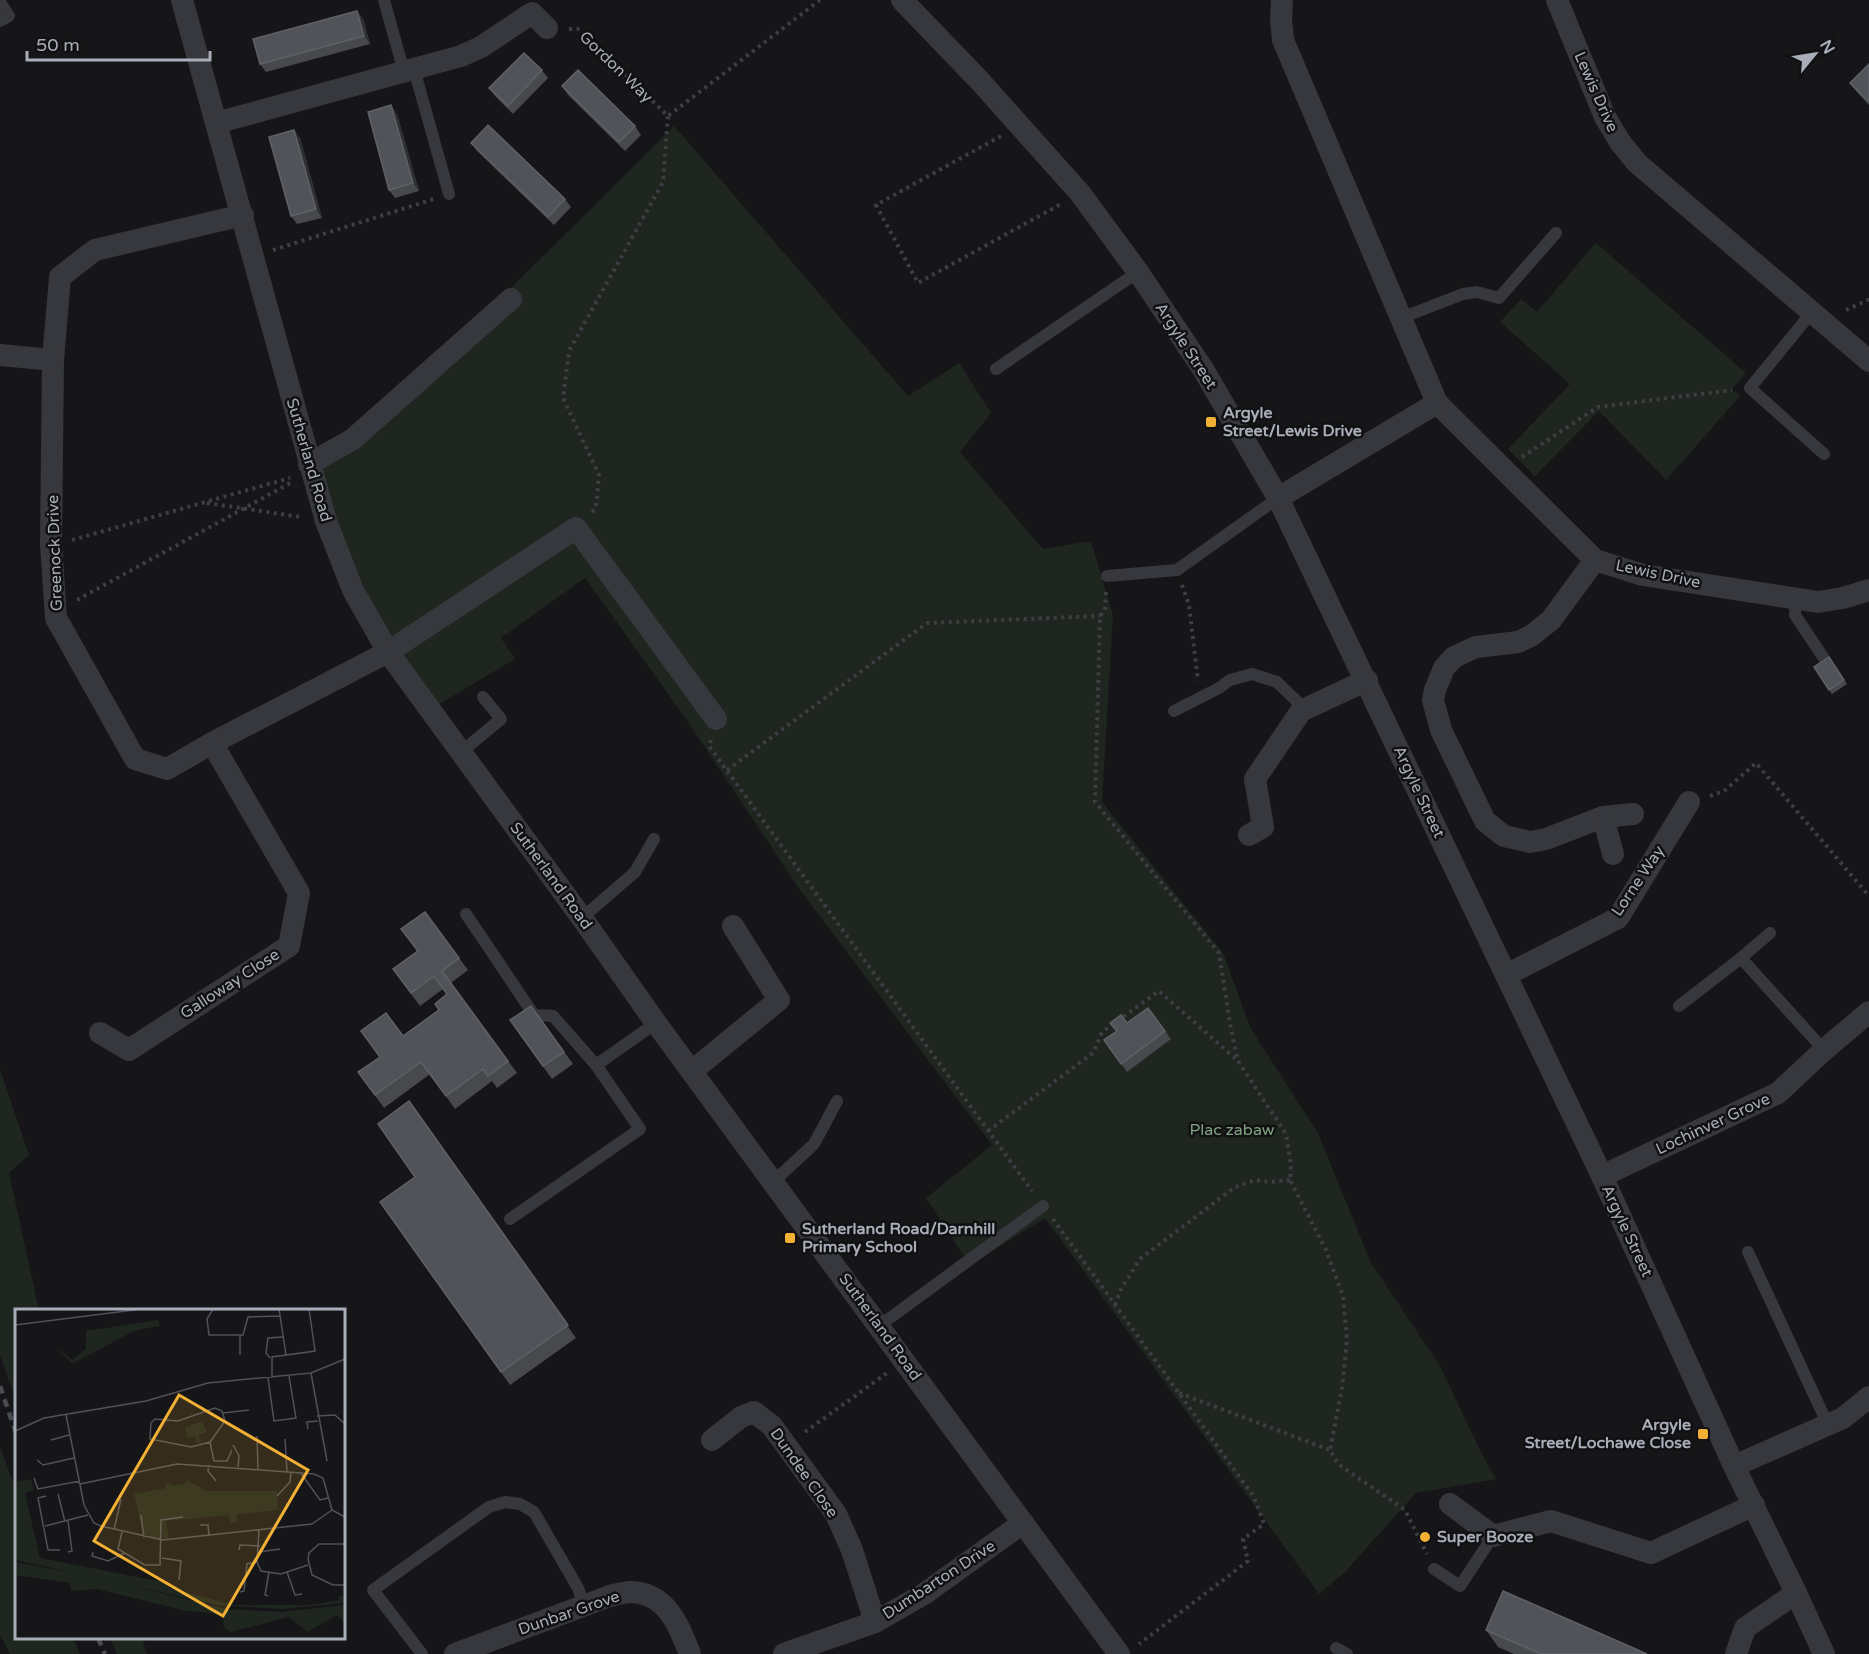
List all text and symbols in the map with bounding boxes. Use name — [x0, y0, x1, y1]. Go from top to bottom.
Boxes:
scale bar — [27, 24, 210, 62]
north arrow — [1785, 24, 1845, 84]
street label: Gordon Way — [575, 27, 657, 107]
text: 50 m — [36, 34, 80, 56]
text: N — [1815, 36, 1839, 58]
street label: Lewis Drive — [1569, 49, 1623, 135]
street label: Argyle Street — [1151, 299, 1221, 393]
street label: Sutherland Road — [282, 396, 336, 524]
place label: Argyle Street/Lewis Drive — [1223, 403, 1362, 441]
marker: Argyle Street/Lewis Drive — [1204, 415, 1218, 429]
street label: Greenock Drive — [43, 494, 67, 612]
street label: Lewis Drive — [1614, 555, 1702, 593]
street label: Argyle Street — [1389, 743, 1449, 841]
street label: Sutherland Road — [505, 818, 597, 934]
street label: Lorne Way — [1607, 841, 1669, 920]
street label: Galloway Close — [177, 944, 283, 1024]
street label: Lochinver Grove — [1653, 1089, 1773, 1159]
park label: Plac zabaw — [1190, 1120, 1275, 1140]
street label: Argyle Street — [1597, 1182, 1657, 1280]
place label: Sutherland Road/Darnhill Primary School — [802, 1219, 995, 1257]
marker: Sutherland Road/Darnhill Primary School — [783, 1231, 797, 1245]
street label: Sutherland Road — [834, 1269, 926, 1385]
inset map — [15, 1309, 345, 1639]
place label: Argyle Street/Lochawe Close — [1525, 1415, 1691, 1453]
street label: Dundee Close — [766, 1424, 842, 1522]
marker: Argyle Street/Lochawe Close — [1696, 1427, 1710, 1441]
place label: Super Booze — [1437, 1527, 1533, 1547]
marker: Super Booze — [1418, 1530, 1432, 1544]
street label: Dumbarton Drive — [879, 1536, 999, 1624]
street label: Dunbar Grove — [516, 1586, 622, 1640]

